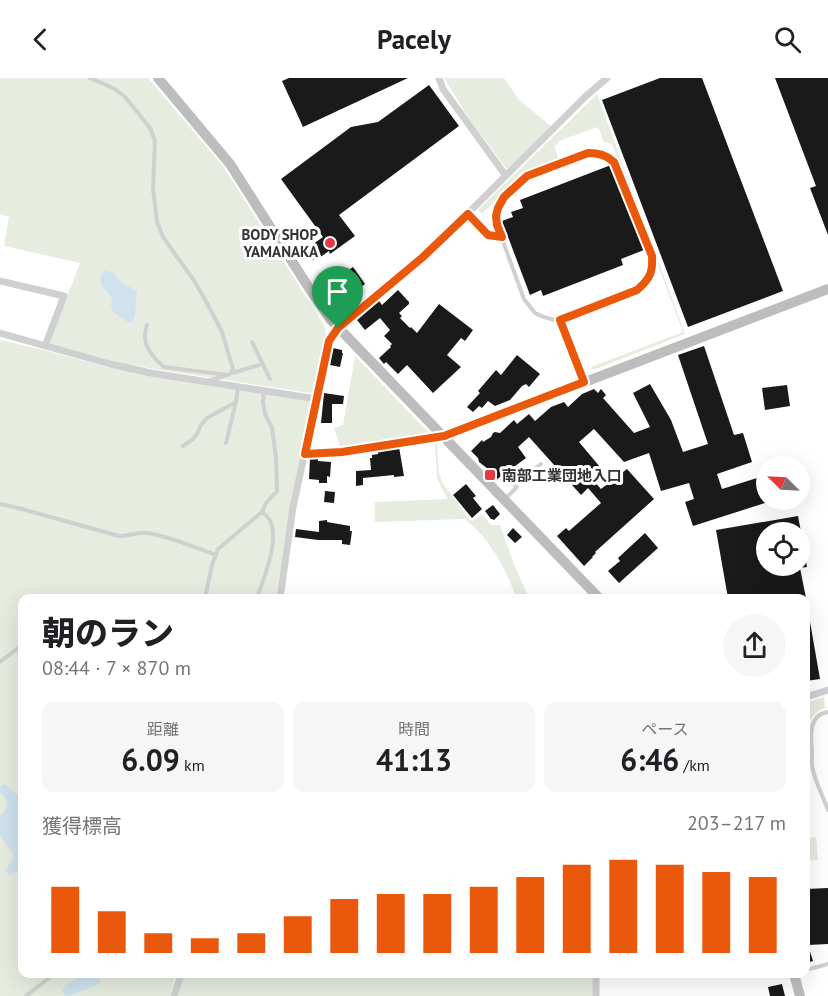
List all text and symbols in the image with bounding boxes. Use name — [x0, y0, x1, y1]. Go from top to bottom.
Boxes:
text: Pacely — [377, 22, 451, 56]
icon: back — [24, 23, 57, 56]
icon: search — [771, 23, 804, 56]
place label: BODY SHOP YAMANAKA — [241, 225, 319, 261]
marker: BODY SHOP YAMANAKA — [323, 236, 337, 250]
pin — [312, 266, 363, 328]
icon: arrive — [321, 275, 354, 308]
north arrow — [756, 456, 810, 510]
map controls — [756, 456, 810, 576]
place label: 南部工業団地入口 — [502, 466, 622, 485]
marker: 南部工業団地入口 — [483, 468, 497, 482]
button: locate — [756, 522, 810, 576]
text: 朝のラン — [42, 611, 174, 654]
button: share — [723, 614, 786, 677]
text: 08:44 · 7 × 870 m — [42, 655, 191, 681]
text: 距離 — [147, 719, 179, 739]
text: 時間 — [398, 719, 430, 739]
text: ペース — [641, 719, 689, 739]
text: 6.09 — [121, 740, 180, 779]
text: 41:13 — [376, 740, 452, 779]
text: 6:46 — [620, 740, 679, 779]
text: km — [180, 755, 205, 775]
text: /km — [679, 755, 710, 775]
text: 203–217 m — [687, 810, 786, 836]
text: 獲得標高 — [42, 813, 122, 839]

